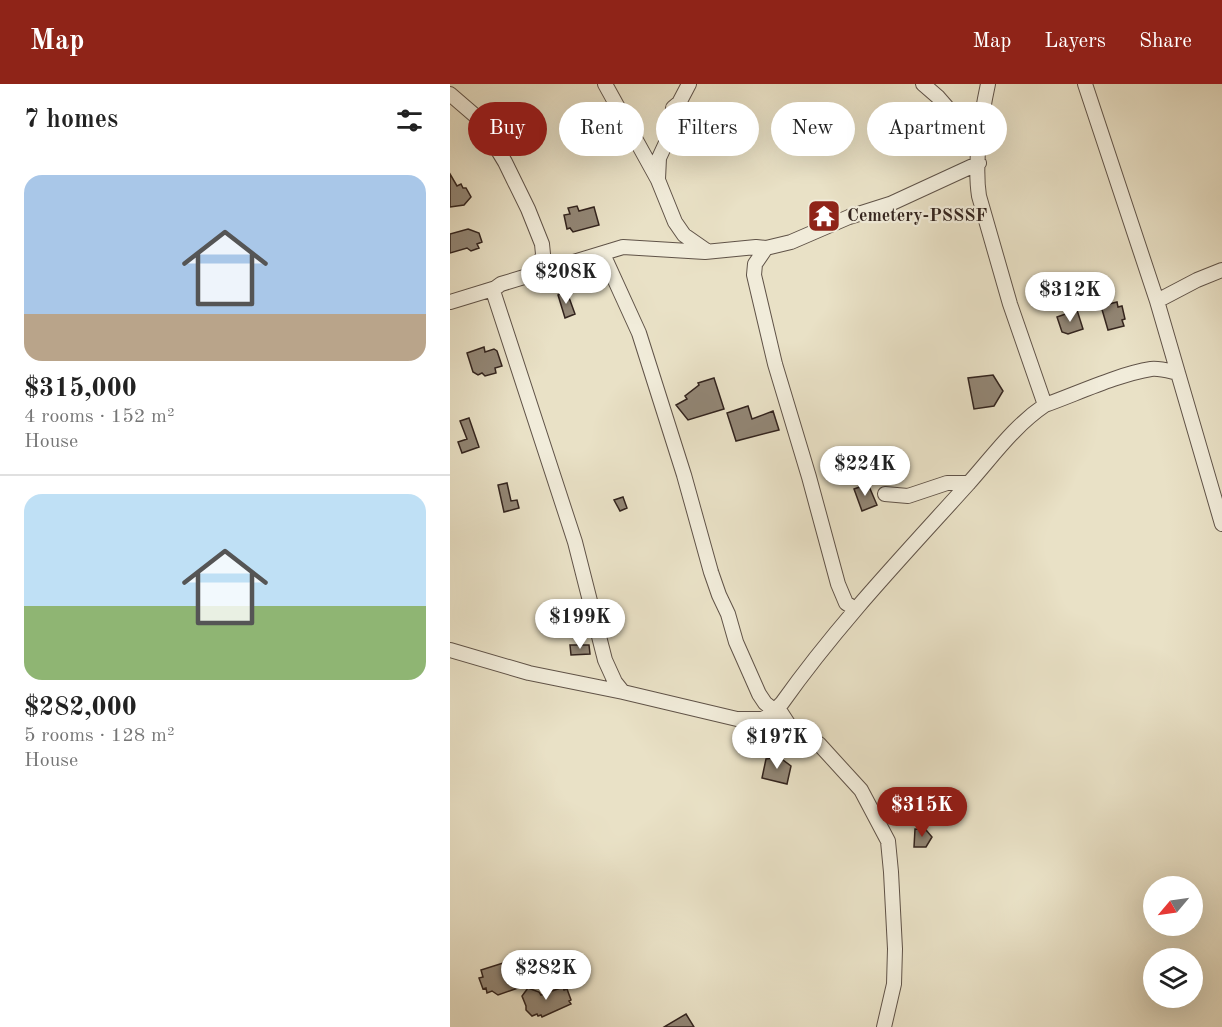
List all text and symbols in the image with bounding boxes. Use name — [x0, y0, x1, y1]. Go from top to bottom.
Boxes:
text: Map — [30, 28, 84, 56]
text: Map — [972, 31, 1011, 52]
text: Layers — [1044, 31, 1106, 52]
text: Share — [1139, 31, 1192, 52]
chip: Buy — [468, 102, 547, 156]
chip: Rent — [559, 102, 644, 156]
chip: Filters — [656, 102, 759, 156]
chip: New — [771, 102, 855, 156]
chip: Apartment — [867, 102, 1007, 156]
icon: filters — [393, 104, 426, 137]
text: 7 homes — [24, 107, 118, 133]
temple icon: Cemetery-PSSSF — [806, 198, 842, 234]
place label: Cemetery-PSSSF — [847, 207, 987, 225]
icon: home — [171, 214, 279, 322]
pin: $208K — [524, 254, 608, 305]
text: $208K — [535, 263, 597, 283]
pin: $312K — [1028, 272, 1112, 323]
text: $312K — [1039, 281, 1101, 301]
text: $315,000 — [24, 376, 137, 402]
text: 4 rooms · 152 m² — [24, 407, 174, 427]
text: House — [24, 432, 78, 452]
pin: $224K — [823, 446, 907, 497]
text: $224K — [834, 455, 896, 475]
icon: home — [171, 533, 279, 641]
pin: $199K — [538, 599, 622, 650]
text: $199K — [549, 608, 611, 628]
text: $282,000 — [24, 695, 137, 721]
pin: $197K — [735, 719, 819, 770]
text: 5 rooms · 128 m² — [24, 726, 174, 746]
text: $197K — [746, 728, 808, 748]
text: House — [24, 751, 78, 771]
pin: $315K — [880, 787, 964, 838]
text: $315K — [891, 796, 953, 816]
north arrow — [1143, 876, 1203, 936]
map controls — [1143, 876, 1203, 1008]
button: layers — [1143, 948, 1203, 1008]
pin: $282K — [504, 950, 588, 1001]
text: $282K — [515, 959, 577, 979]

